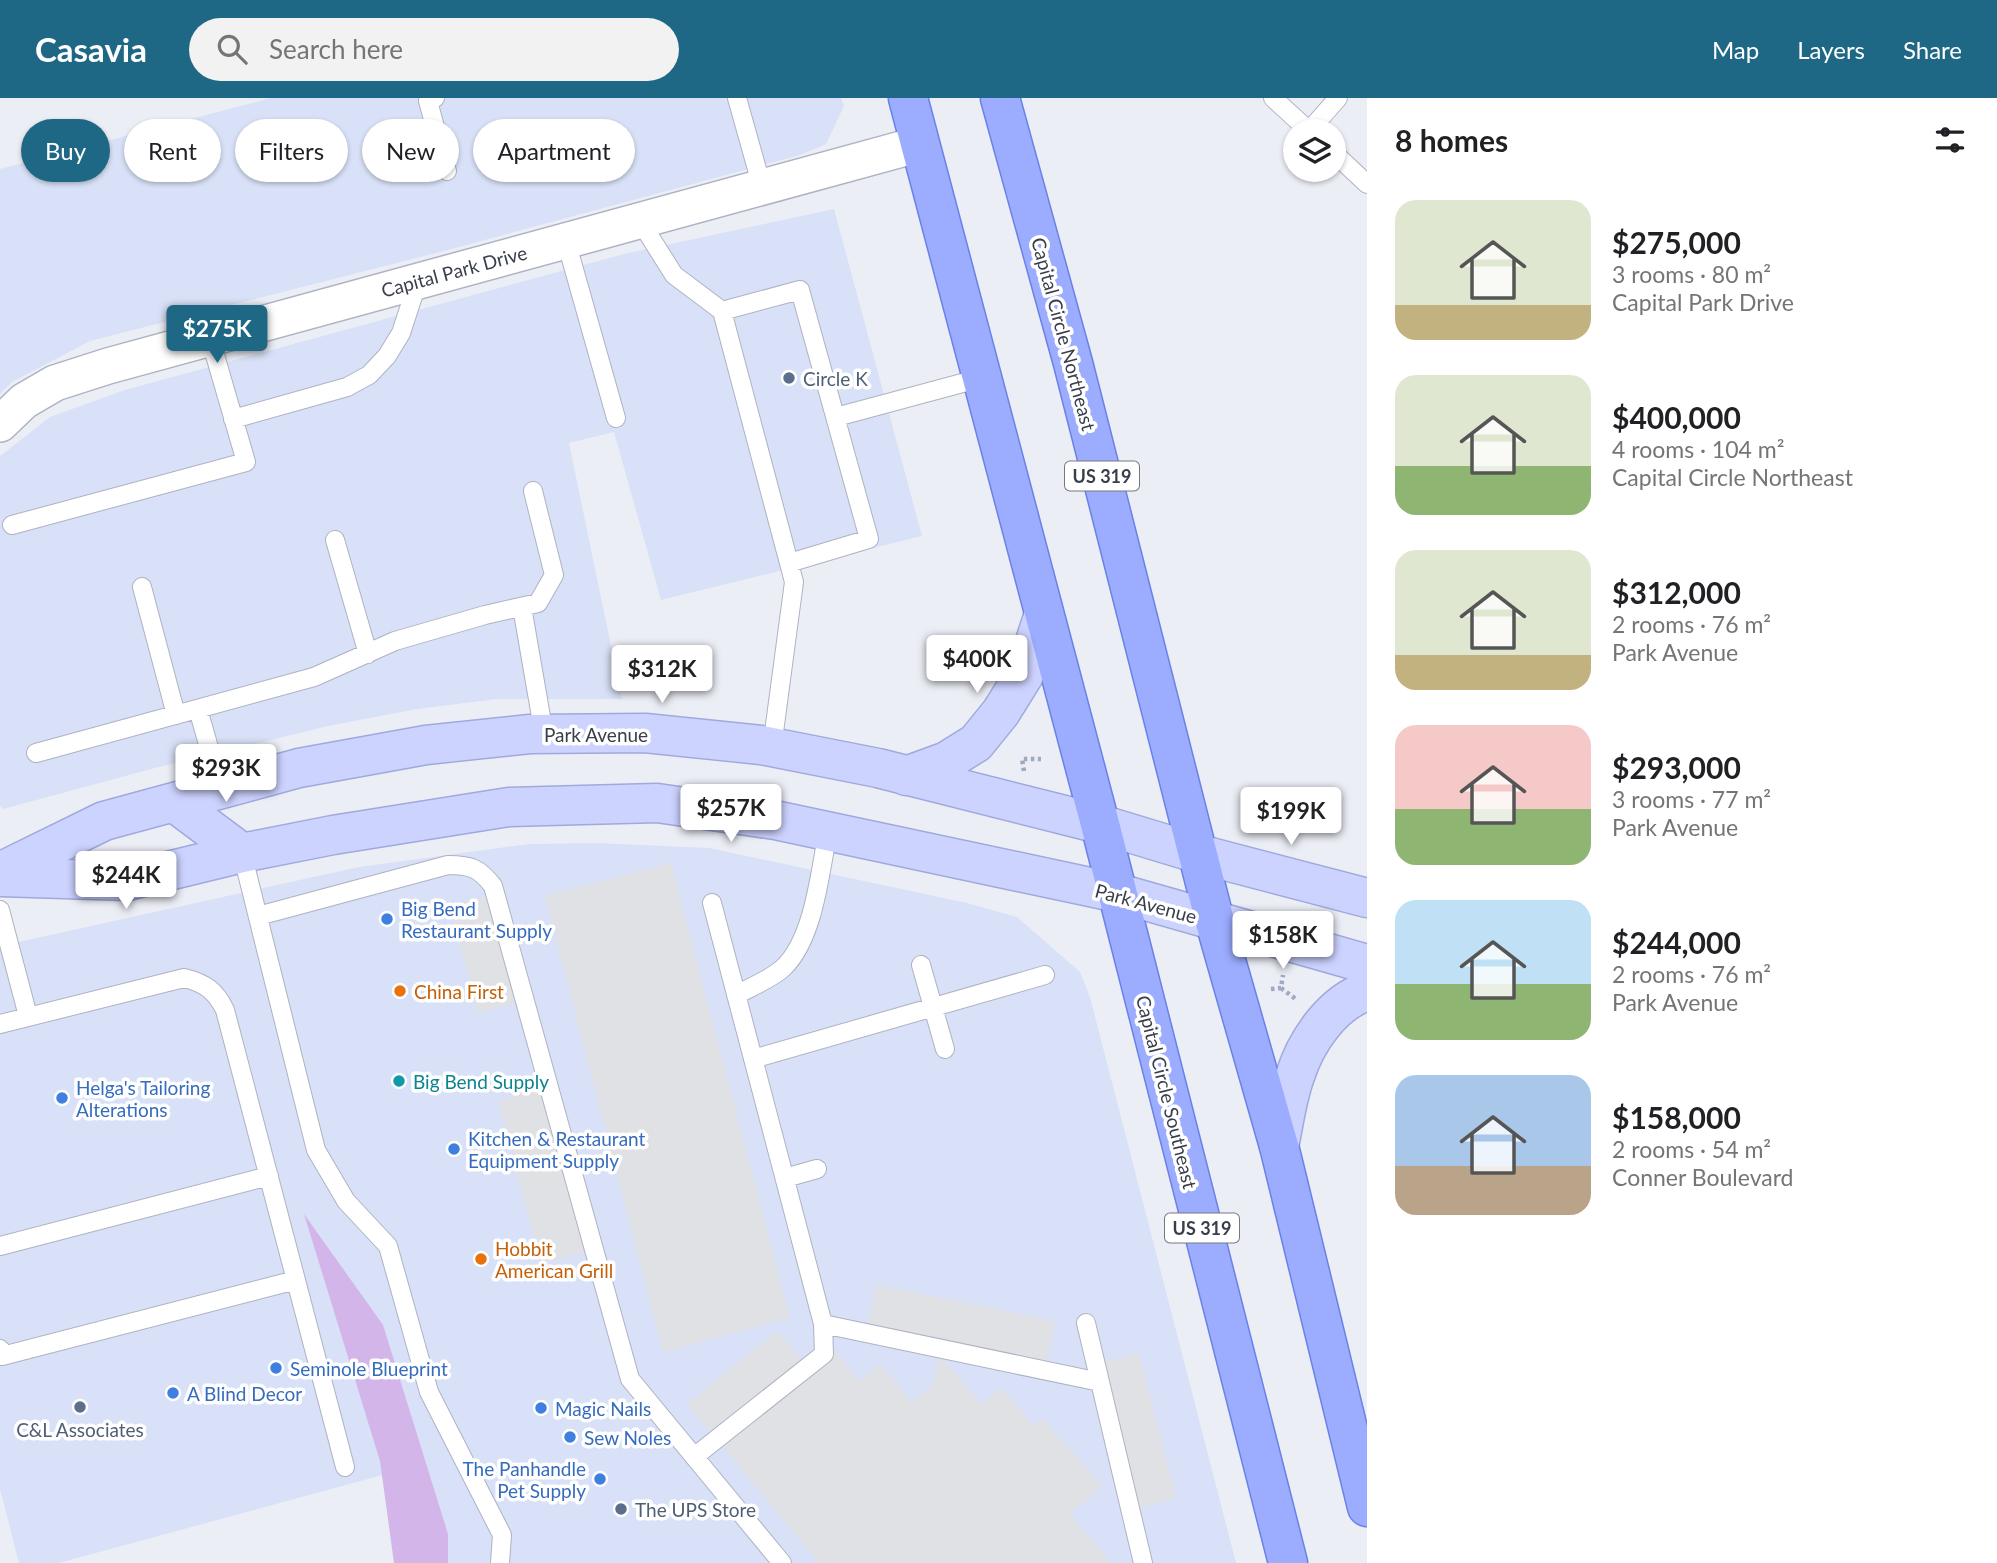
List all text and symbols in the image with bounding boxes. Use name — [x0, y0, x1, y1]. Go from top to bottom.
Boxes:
search box — [189, 18, 679, 81]
text: Casavia — [35, 29, 147, 69]
icon: search — [213, 30, 251, 68]
text: Search here — [269, 33, 403, 65]
text: Map — [1712, 35, 1759, 64]
text: Layers — [1797, 35, 1865, 64]
text: Share — [1903, 35, 1962, 64]
chip: Buy — [21, 119, 110, 182]
chip: Rent — [124, 119, 221, 182]
chip: Filters — [235, 119, 348, 182]
chip: New — [362, 119, 459, 182]
chip: Apartment — [473, 119, 635, 182]
map controls — [1283, 119, 1346, 182]
button: layers — [1283, 119, 1346, 182]
icon: filters — [1931, 121, 1969, 159]
text: 8 homes — [1395, 122, 1508, 158]
text: $275,000 — [1612, 224, 1741, 260]
icon: home — [1451, 228, 1535, 312]
street label: Capital Circle Northeast — [1027, 235, 1101, 433]
street label: Capital Park Drive — [378, 240, 530, 302]
text: 3 rooms · 80 m² — [1612, 260, 1771, 288]
text: Capital Park Drive — [1612, 288, 1794, 316]
pin: $275K — [168, 306, 266, 365]
text: $275K — [182, 314, 252, 342]
place label: Circle K — [803, 367, 868, 390]
marker: Circle K — [781, 370, 797, 386]
text: $400,000 — [1612, 399, 1741, 435]
icon: home — [1451, 403, 1535, 487]
text: 4 rooms · 104 m² — [1612, 435, 1784, 463]
road number: US 319 — [1065, 462, 1139, 490]
text: Capital Circle Northeast — [1612, 463, 1853, 491]
text: $312,000 — [1612, 574, 1741, 610]
icon: home — [1451, 578, 1535, 662]
text: 2 rooms · 76 m² — [1612, 610, 1771, 638]
pin: $400K — [928, 636, 1026, 695]
text: Park Avenue — [1612, 638, 1738, 666]
text: $400K — [942, 644, 1012, 672]
pin: $312K — [613, 646, 711, 705]
text: $312K — [627, 654, 697, 682]
street label: Park Avenue — [544, 723, 648, 746]
pin: $293K — [177, 744, 275, 804]
text: $293,000 — [1612, 749, 1741, 785]
text: $293K — [191, 753, 261, 781]
icon: home — [1451, 753, 1535, 837]
pin: $257K — [682, 784, 780, 844]
text: 3 rooms · 77 m² — [1612, 785, 1771, 813]
pin: $199K — [1242, 788, 1340, 847]
text: $257K — [696, 793, 766, 821]
text: $199K — [1256, 796, 1326, 824]
text: Park Avenue — [1612, 813, 1738, 841]
pin: $244K — [77, 852, 175, 911]
text: $244K — [91, 860, 161, 888]
street label: Park Avenue — [1093, 878, 1199, 928]
place label: Big Bend Restaurant Supply — [401, 897, 552, 942]
marker: Big Bend Restaurant Supply — [379, 911, 395, 927]
pin: $158K — [1234, 912, 1332, 971]
text: $158K — [1248, 920, 1318, 948]
text: $244,000 — [1612, 924, 1741, 960]
icon: home — [1451, 928, 1535, 1012]
text: 2 rooms · 76 m² — [1612, 960, 1771, 988]
place label: China First — [414, 980, 504, 1003]
marker: China First — [392, 983, 408, 999]
text: Park Avenue — [1612, 988, 1738, 1016]
street label: Capital Circle Southeast — [1132, 993, 1202, 1191]
place label: Big Bend Supply — [413, 1070, 549, 1093]
marker: Big Bend Supply — [391, 1073, 407, 1089]
place label: Helga's Tailoring Alterations — [76, 1076, 210, 1121]
marker: Helga's Tailoring Alterations — [54, 1090, 70, 1106]
text: $158,000 — [1612, 1099, 1741, 1135]
icon: home — [1451, 1103, 1535, 1187]
place label: Kitchen & Restaurant Equipment Supply — [468, 1127, 646, 1172]
text: 2 rooms · 54 m² — [1612, 1135, 1771, 1163]
marker: Kitchen & Restaurant Equipment Supply — [446, 1141, 462, 1157]
text: Conner Boulevard — [1612, 1163, 1794, 1191]
road number: US 319 — [1165, 1213, 1239, 1242]
place label: Hobbit American Grill — [495, 1237, 613, 1282]
marker: Hobbit American Grill — [473, 1251, 489, 1267]
place label: Seminole Blueprint — [290, 1357, 448, 1380]
marker: Seminole Blueprint — [268, 1360, 284, 1376]
place label: A Blind Decor — [187, 1382, 302, 1405]
marker: A Blind Decor — [165, 1385, 181, 1401]
place label: Magic Nails — [555, 1397, 651, 1420]
marker: C&L Associates — [72, 1399, 88, 1415]
marker: Magic Nails — [533, 1400, 549, 1416]
place label: C&L Associates — [16, 1418, 144, 1441]
place label: Sew Noles — [584, 1426, 671, 1449]
marker: Sew Noles — [562, 1429, 578, 1445]
place label: The Panhandle Pet Supply — [462, 1457, 586, 1502]
marker: The Panhandle Pet Supply — [592, 1471, 608, 1487]
place label: The UPS Store — [635, 1498, 756, 1521]
marker: The UPS Store — [613, 1501, 629, 1517]

